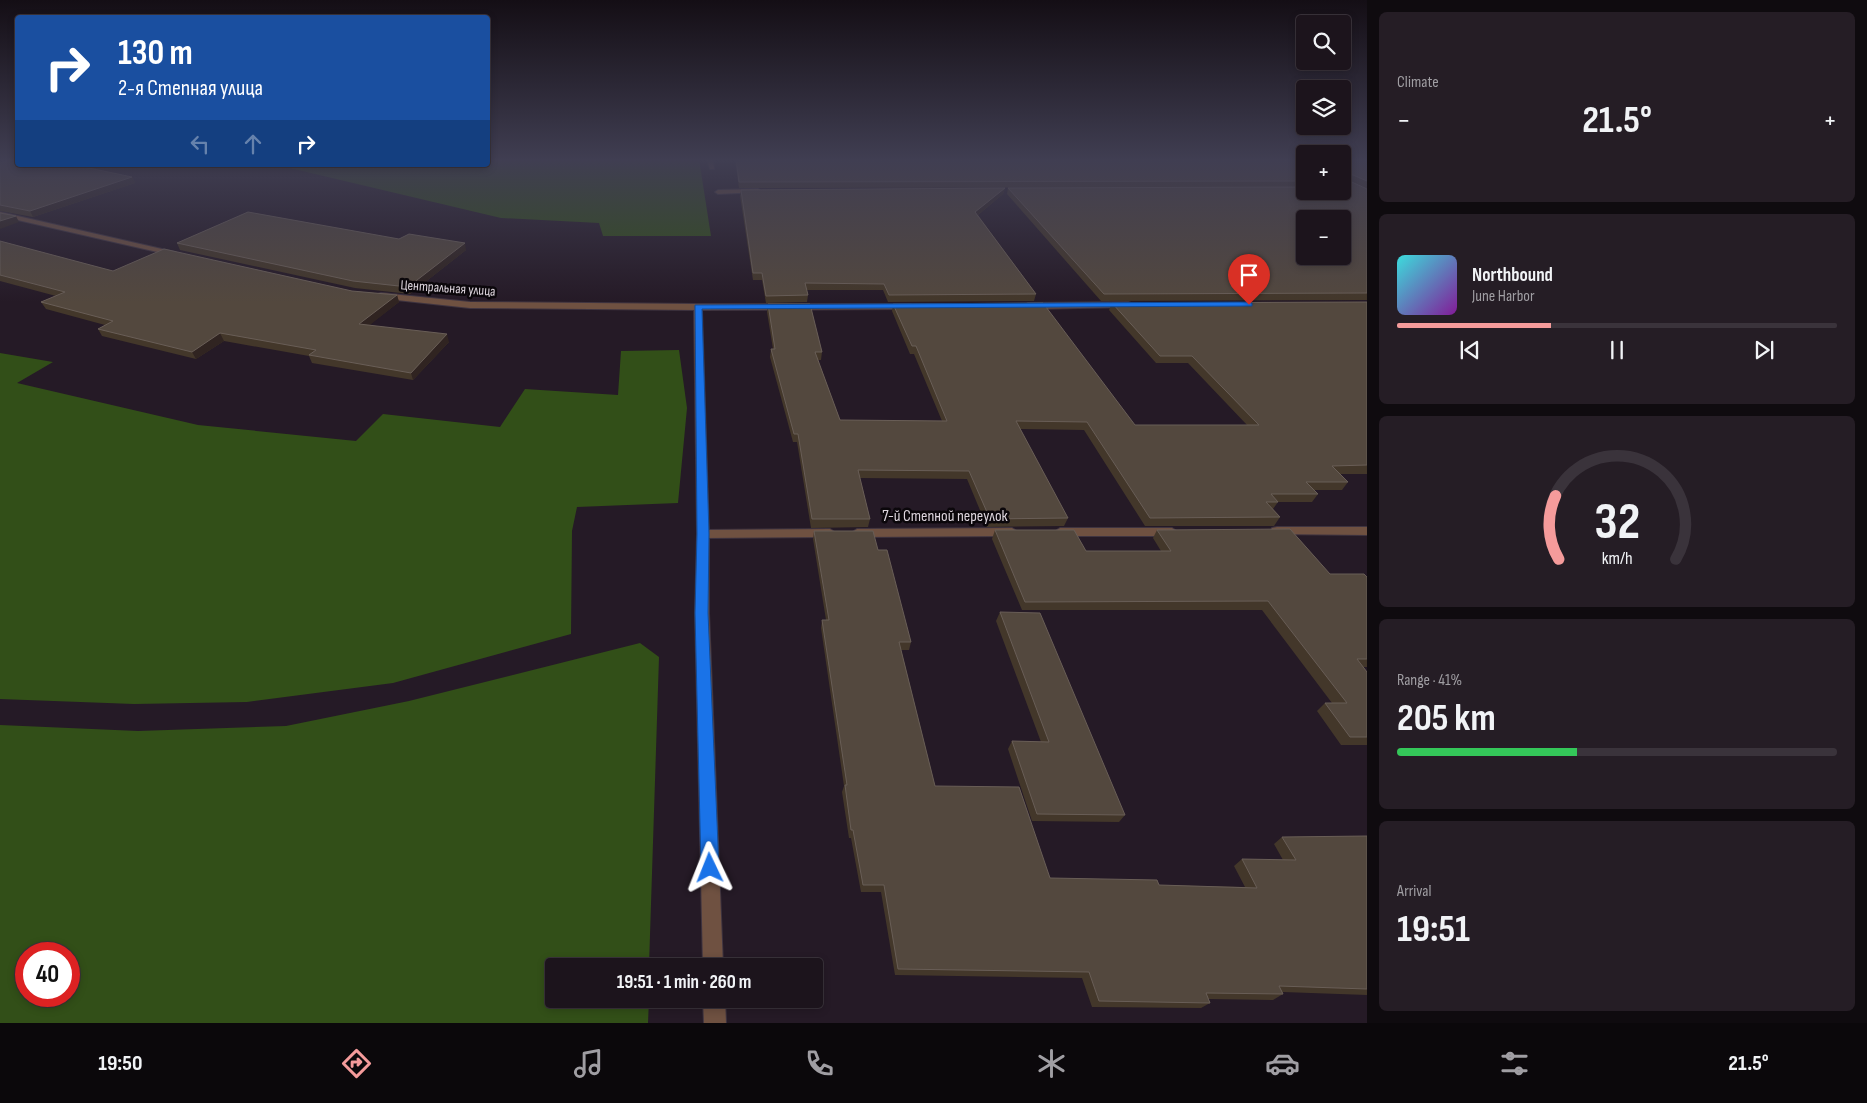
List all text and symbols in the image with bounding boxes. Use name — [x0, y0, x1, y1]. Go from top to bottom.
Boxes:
map controls — [1296, 15, 1351, 265]
button: search — [1296, 15, 1351, 70]
text: 130 m — [118, 32, 193, 75]
icon: right — [35, 35, 100, 100]
text: Climate — [1397, 73, 1439, 92]
text: 2-я Степная улица — [118, 75, 263, 102]
button: layers — [1296, 80, 1351, 135]
text: 21.5° — [1582, 98, 1652, 143]
text: − — [1397, 104, 1411, 137]
text: + — [1823, 104, 1837, 137]
icon: left — [186, 130, 214, 158]
icon: ahead — [239, 130, 267, 158]
icon: right — [292, 130, 320, 158]
button: + — [1296, 145, 1351, 200]
button: − — [1296, 210, 1351, 265]
pin — [1228, 254, 1270, 305]
icon: arrive — [1235, 261, 1263, 289]
text: Northbound — [1472, 264, 1553, 287]
street label: Центральная улица — [400, 276, 496, 300]
text: June Harbor — [1472, 287, 1535, 306]
icon: previous — [1456, 336, 1484, 364]
icon: pause — [1603, 336, 1631, 364]
icon: next — [1750, 336, 1778, 364]
text: 32 — [1594, 491, 1640, 554]
street label: 7-й Степной переулок — [882, 507, 1009, 526]
text: km/h — [1602, 548, 1632, 569]
text: Range · 41% — [1397, 671, 1462, 690]
text: 205 km — [1397, 696, 1496, 741]
position arrow — [683, 841, 735, 893]
text: Arrival — [1397, 882, 1431, 901]
text: 19:51 — [1397, 907, 1470, 952]
speed limit sign: 40 — [15, 942, 80, 1007]
text: 19:51 · 1 min · 260 m — [617, 971, 751, 994]
icon: directions — [339, 1046, 374, 1081]
icon: music — [571, 1046, 606, 1081]
icon: phone — [802, 1046, 837, 1081]
icon: climate — [1034, 1046, 1069, 1081]
icon: car — [1265, 1046, 1300, 1081]
icon: filters — [1497, 1046, 1532, 1081]
text: 19:50 — [98, 1050, 142, 1077]
text: 21.5° — [1728, 1050, 1769, 1077]

